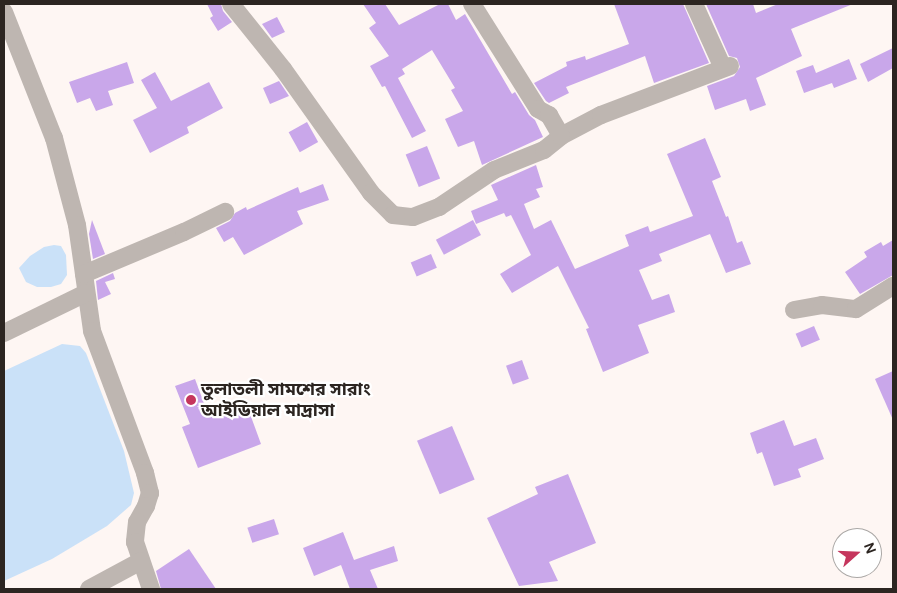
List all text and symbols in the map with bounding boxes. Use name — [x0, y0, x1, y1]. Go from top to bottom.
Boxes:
place label: তুলাতলী সামশের সারাং আইডিয়াল মাদ্রাসা — [201, 379, 371, 422]
marker: তুলাতলী সামশের সারাং আইডিয়াল মাদ্রাসা — [185, 394, 197, 406]
north arrow — [832, 528, 882, 578]
text: N — [860, 540, 880, 556]

